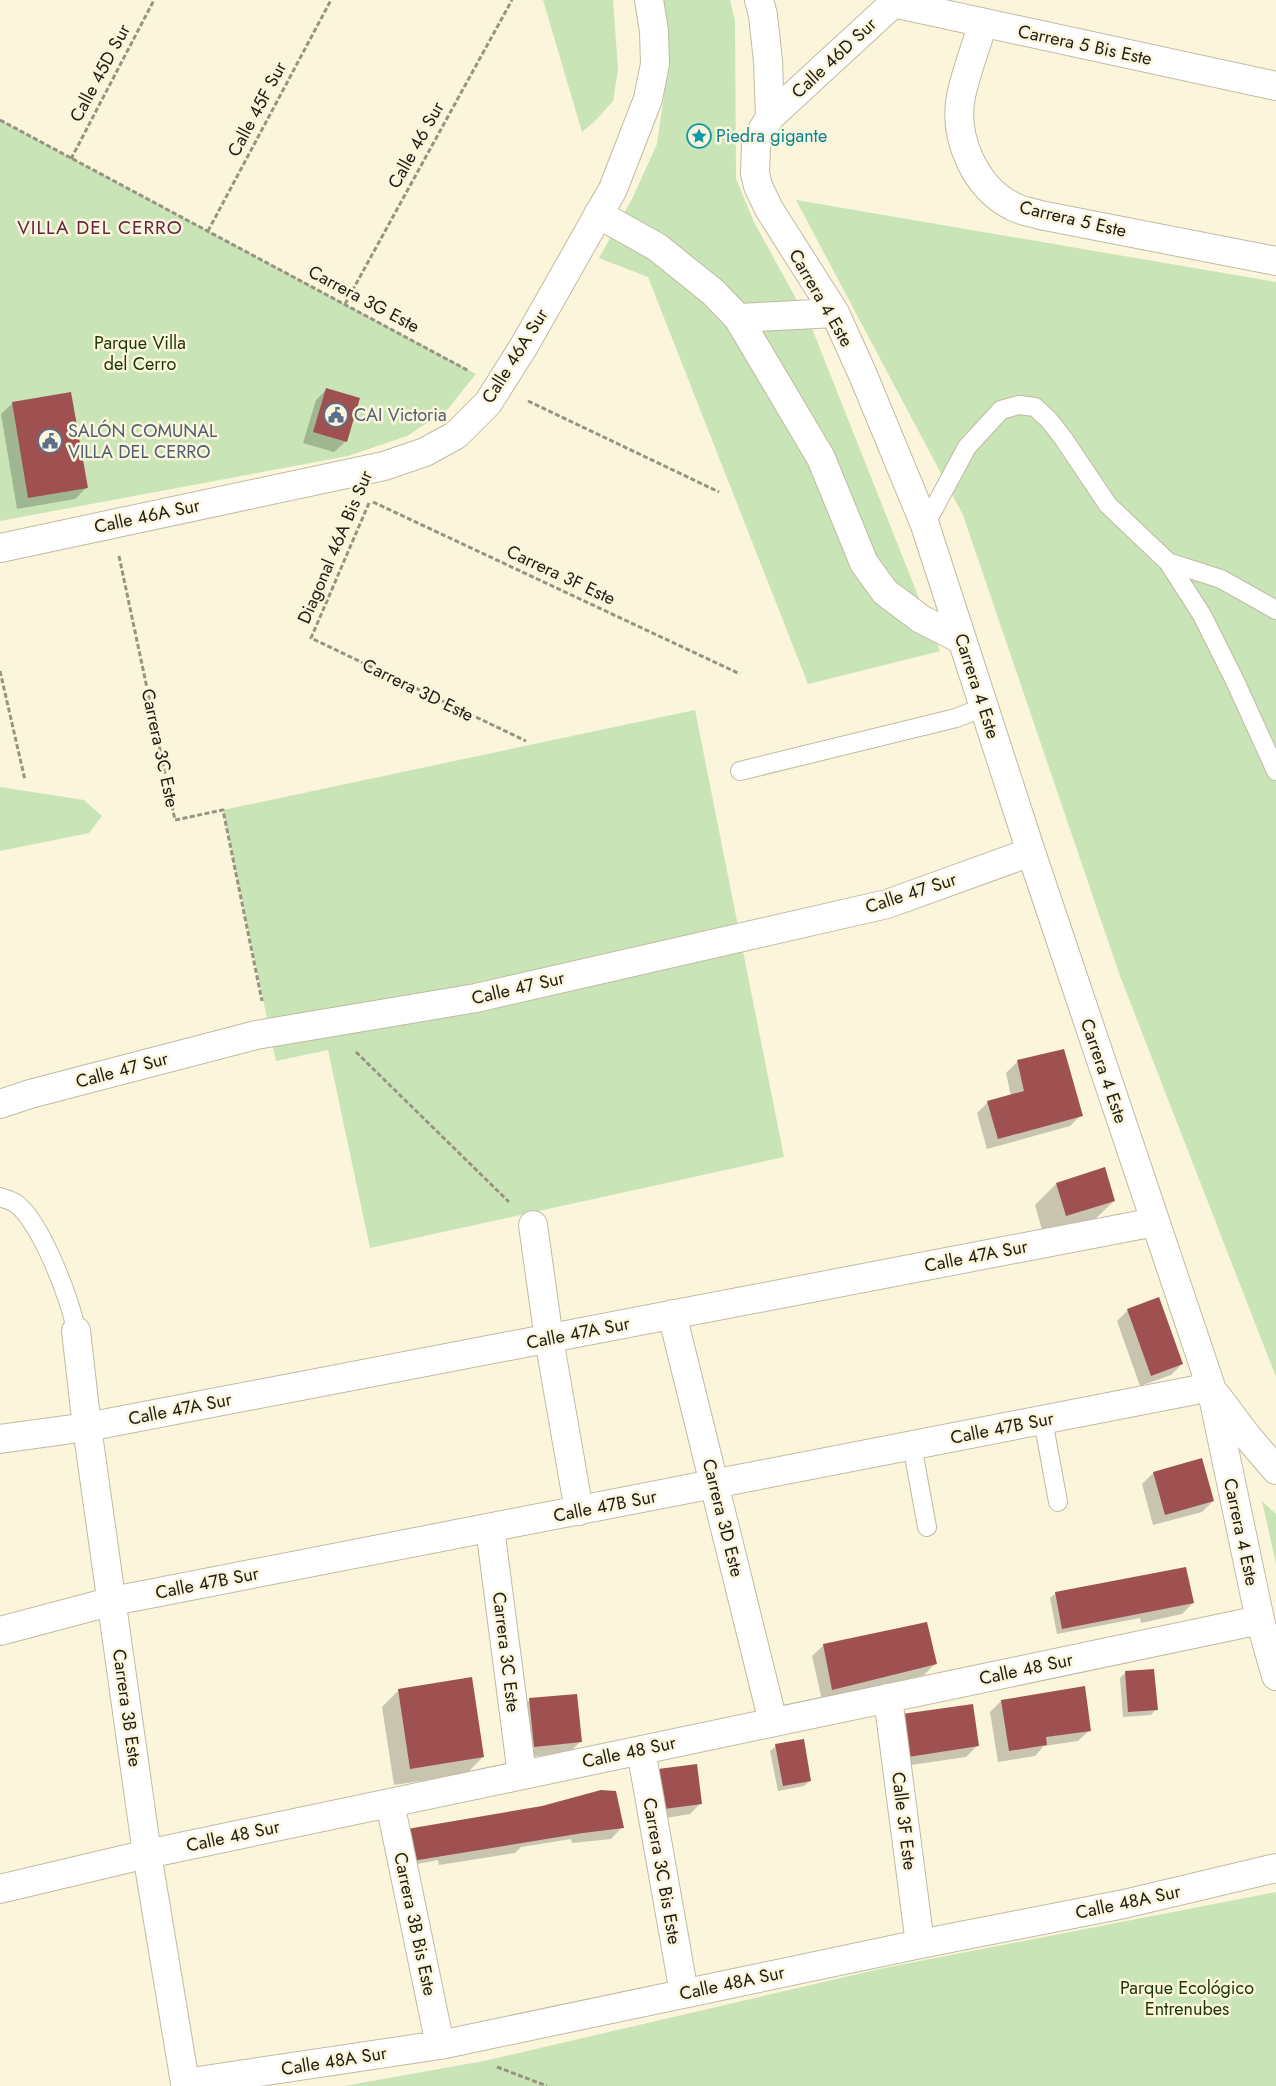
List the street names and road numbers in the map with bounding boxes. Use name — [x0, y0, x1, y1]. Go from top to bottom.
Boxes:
street label: Calle 46D Sur — [786, 11, 883, 104]
street label: Carrera 5 Bis Este — [1016, 18, 1154, 72]
street label: Calle 45D Sur — [63, 19, 137, 127]
street label: Calle 45F Sur — [221, 56, 293, 161]
street label: Calle 46 Sur — [381, 96, 451, 193]
street label: Carrera 5 Este — [1017, 194, 1129, 244]
street label: Carrera 4 Este — [782, 244, 860, 352]
street label: Carrera 3G Este — [304, 259, 424, 339]
street label: Calle 46A Sur — [475, 303, 555, 409]
street label: Diagonal 46A Bis Sur — [291, 466, 379, 628]
street label: Calle 46A Sur — [92, 492, 203, 540]
street label: Carrera 3F Este — [502, 538, 620, 612]
street label: Carrera 4 Este — [948, 630, 1006, 742]
street label: Carrera 3D Este — [358, 652, 478, 728]
street label: Carrera 3C Este — [135, 686, 185, 810]
street label: Calle 47 Sur — [862, 866, 961, 920]
street label: Calle 47 Sur — [469, 964, 568, 1011]
street label: Carrera 4 Este — [1074, 1015, 1134, 1127]
street label: Calle 47 Sur — [73, 1045, 172, 1095]
street label: Calle 47A Sur — [922, 1233, 1031, 1279]
street label: Calle 47A Sur — [524, 1310, 633, 1356]
street label: Calle 47A Sur — [126, 1386, 235, 1432]
street label: Calle 47B Sur — [948, 1405, 1057, 1451]
street label: Carrera 3D Este — [696, 1456, 750, 1580]
street label: Carrera 4 Este — [1217, 1476, 1265, 1588]
street label: Calle 47B Sur — [551, 1483, 660, 1529]
street label: Calle 47B Sur — [153, 1560, 262, 1606]
street label: Carrera 3C Este — [486, 1590, 526, 1714]
street label: Calle 48 Sur — [977, 1646, 1076, 1692]
street label: Carrera 3B Este — [106, 1647, 148, 1769]
street label: Calle 48 Sur — [580, 1729, 679, 1775]
street label: Calle 3F Este — [885, 1770, 923, 1872]
street label: Carrera 3C Bis Este — [636, 1796, 688, 1946]
street label: Calle 48 Sur — [184, 1813, 283, 1859]
street label: Carrera 3B Bis Este — [387, 1850, 443, 1998]
street label: Calle 48A Sur — [1073, 1878, 1184, 1926]
street label: Calle 48A Sur — [677, 1959, 788, 2007]
street label: Calle 48A Sur — [279, 2040, 390, 2082]

